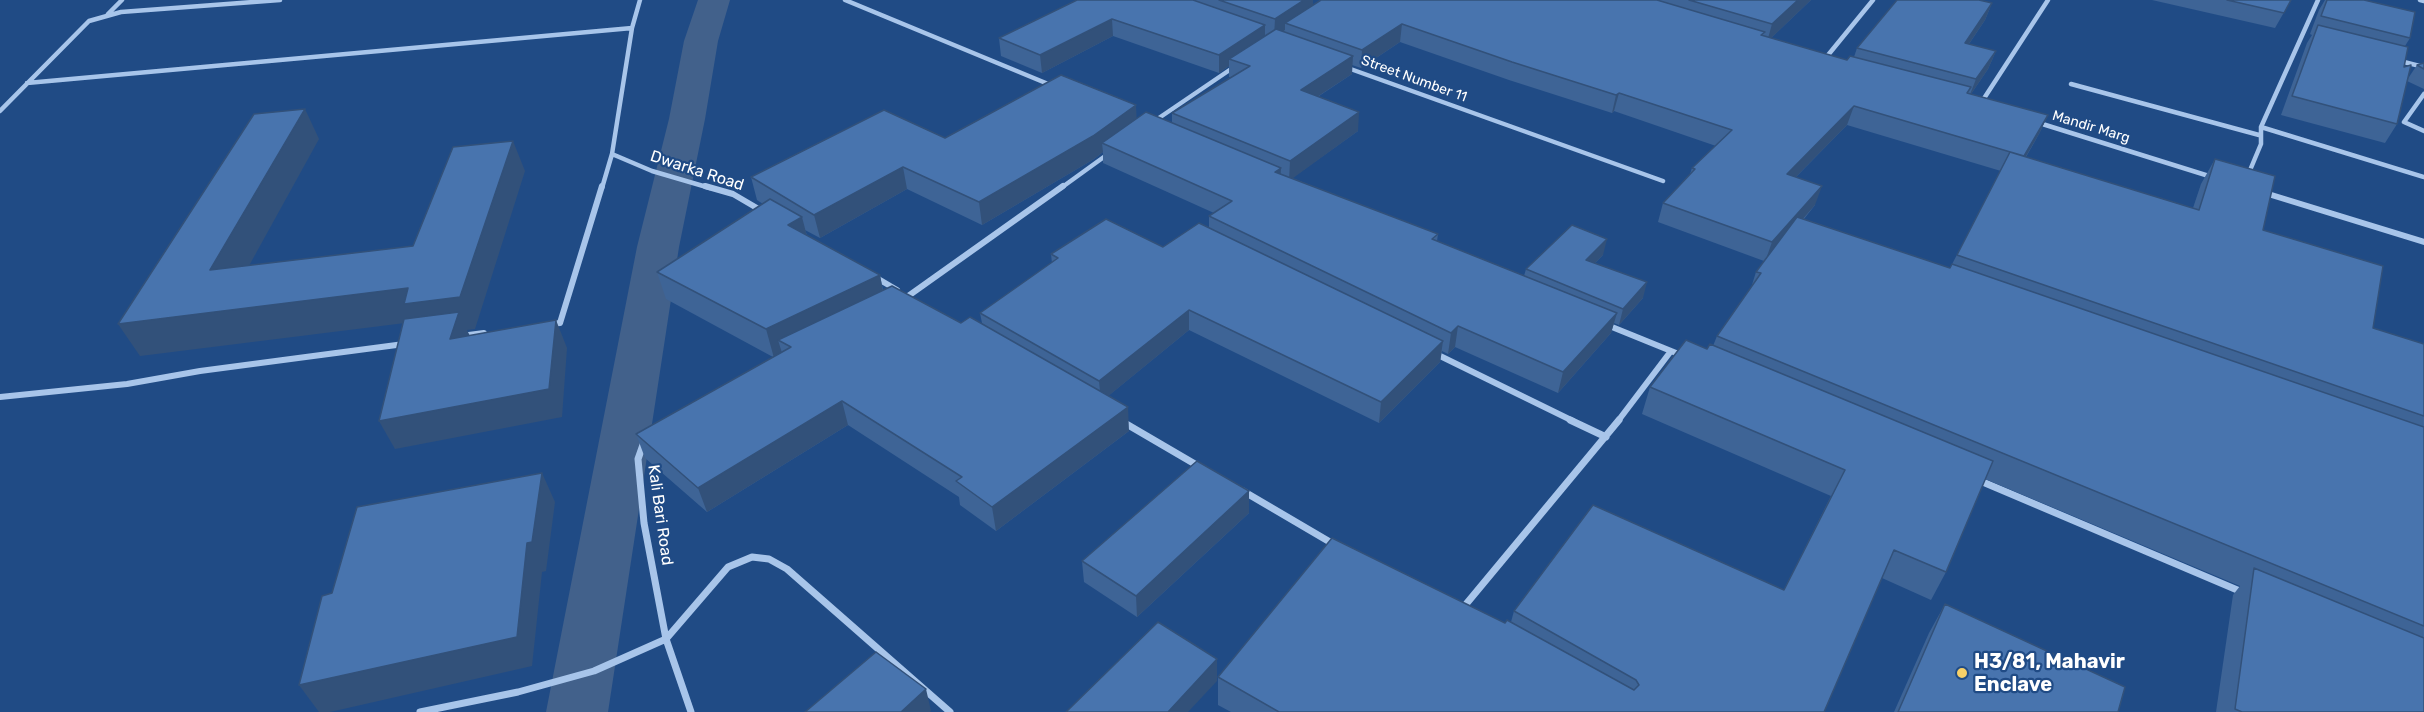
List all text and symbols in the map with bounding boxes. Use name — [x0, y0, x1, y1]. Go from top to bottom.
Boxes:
street label: Street Number 11 — [1359, 52, 1469, 106]
street label: Mandir Marg — [2050, 107, 2132, 147]
street label: Dwarka Road — [648, 147, 746, 195]
street label: Kali Bari Road — [643, 463, 677, 567]
place label: H3/81, Mahavir Enclave — [1974, 650, 2125, 697]
marker: H3/81, Mahavir Enclave — [1955, 666, 1969, 680]

